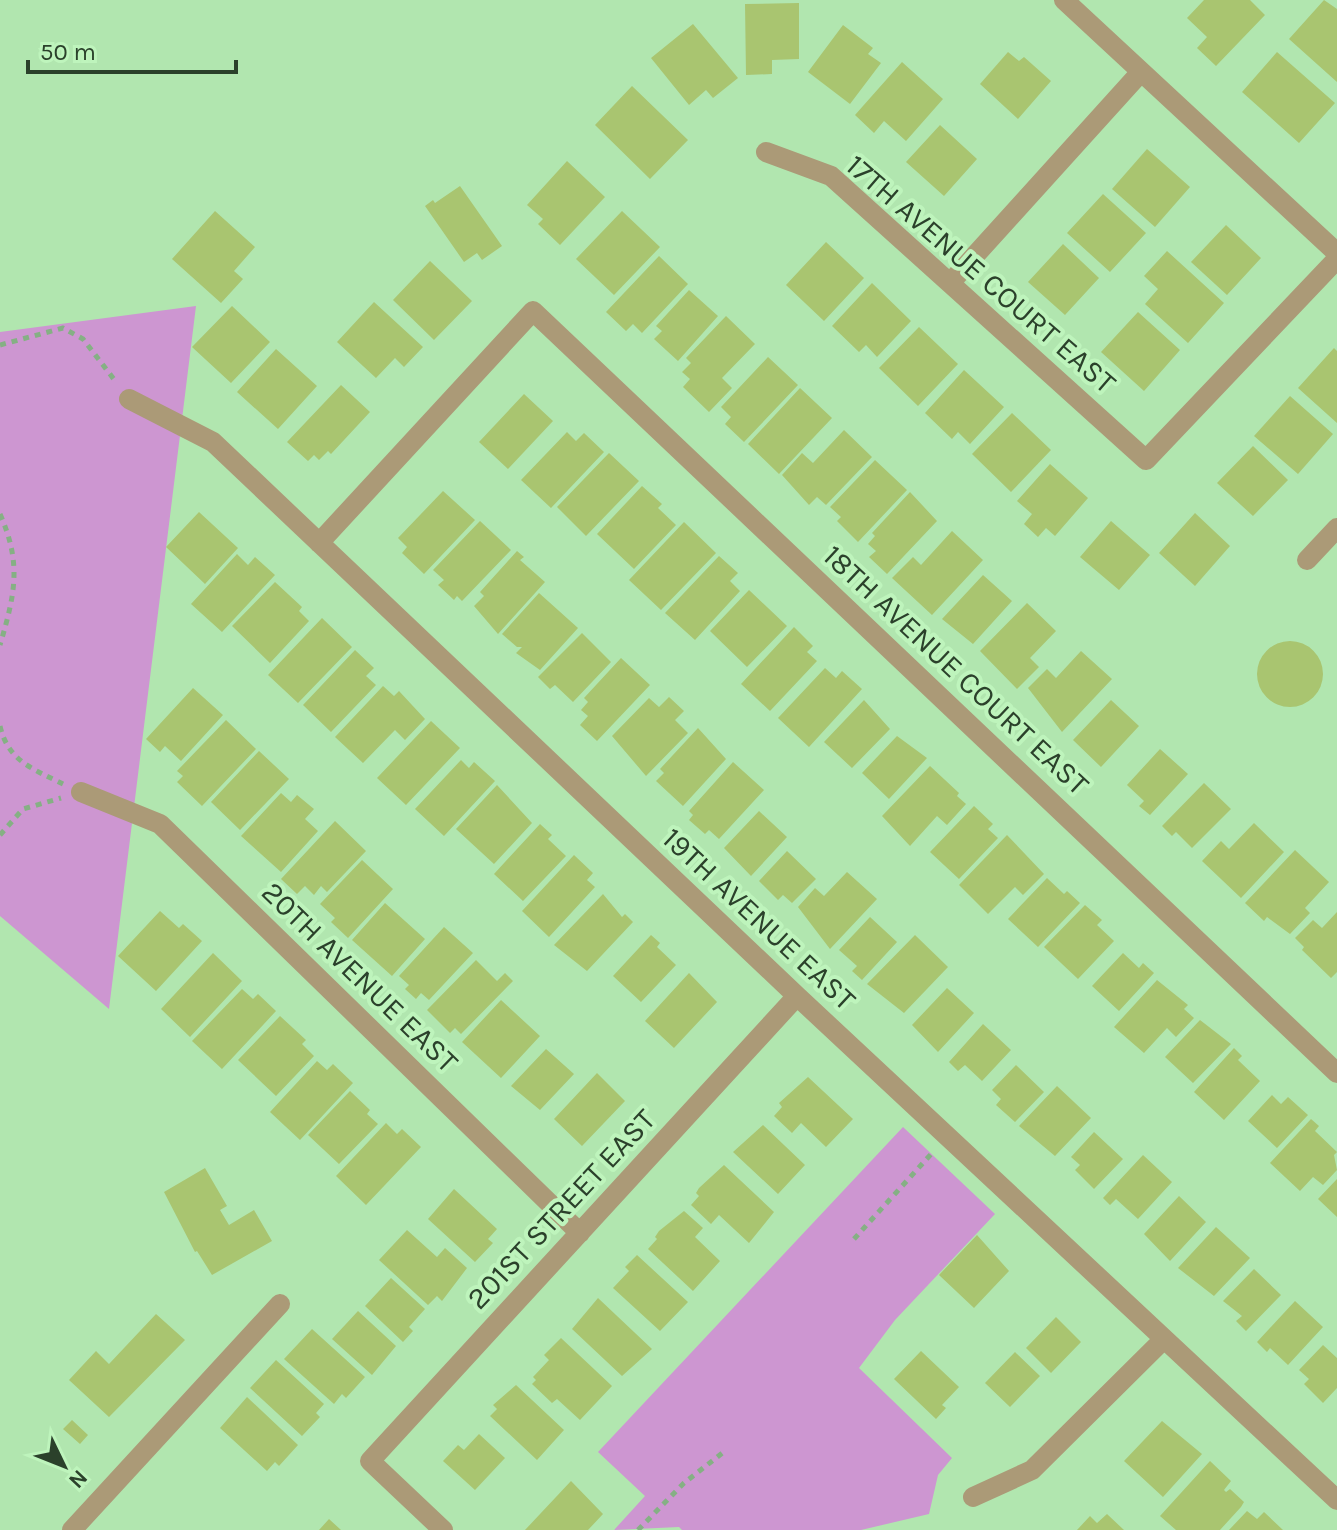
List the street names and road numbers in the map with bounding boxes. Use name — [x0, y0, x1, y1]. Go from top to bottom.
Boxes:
street label: 17TH AVENUE COURT EAST — [839, 147, 1123, 401]
street label: 18TH AVENUE COURT EAST — [816, 538, 1096, 802]
street label: 19TH AVENUE EAST — [655, 820, 863, 1018]
street label: 20TH AVENUE EAST — [254, 874, 466, 1080]
street label: 201ST STREET EAST — [459, 1102, 663, 1316]

